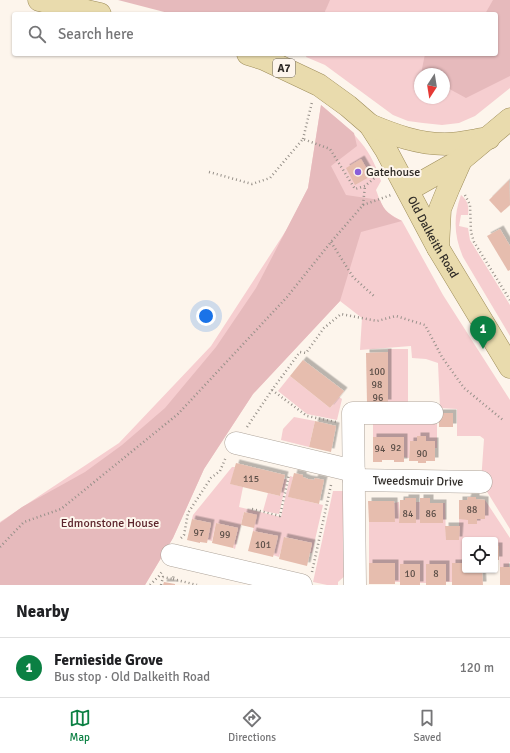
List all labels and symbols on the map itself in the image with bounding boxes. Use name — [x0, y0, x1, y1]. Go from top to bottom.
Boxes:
road number: A7 — [273, 59, 295, 77]
north arrow — [414, 68, 450, 104]
place label: Gatehouse — [366, 165, 420, 180]
marker: Gatehouse — [353, 167, 363, 177]
street label: Old Dalkeith Road — [404, 193, 461, 281]
your location — [196, 306, 216, 326]
pin: 1 — [470, 316, 496, 349]
house number: 100 — [369, 366, 385, 378]
house number: 98 — [372, 379, 382, 391]
house number: 96 — [373, 392, 383, 404]
house number: 92 — [391, 442, 401, 454]
house number: 94 — [375, 443, 386, 455]
house number: 90 — [417, 448, 427, 460]
house number: 115 — [243, 473, 259, 485]
street label: Tweedsmuir Drive — [373, 473, 463, 490]
house number: 88 — [467, 504, 477, 516]
house number: 84 — [403, 508, 414, 520]
house number: 86 — [426, 508, 436, 520]
park label: Edmonstone House — [61, 516, 159, 531]
house number: 97 — [194, 527, 204, 539]
house number: 99 — [220, 529, 230, 541]
house number: 101 — [255, 539, 271, 551]
house number: 10 — [405, 568, 415, 580]
house number: 8 — [433, 568, 439, 580]

